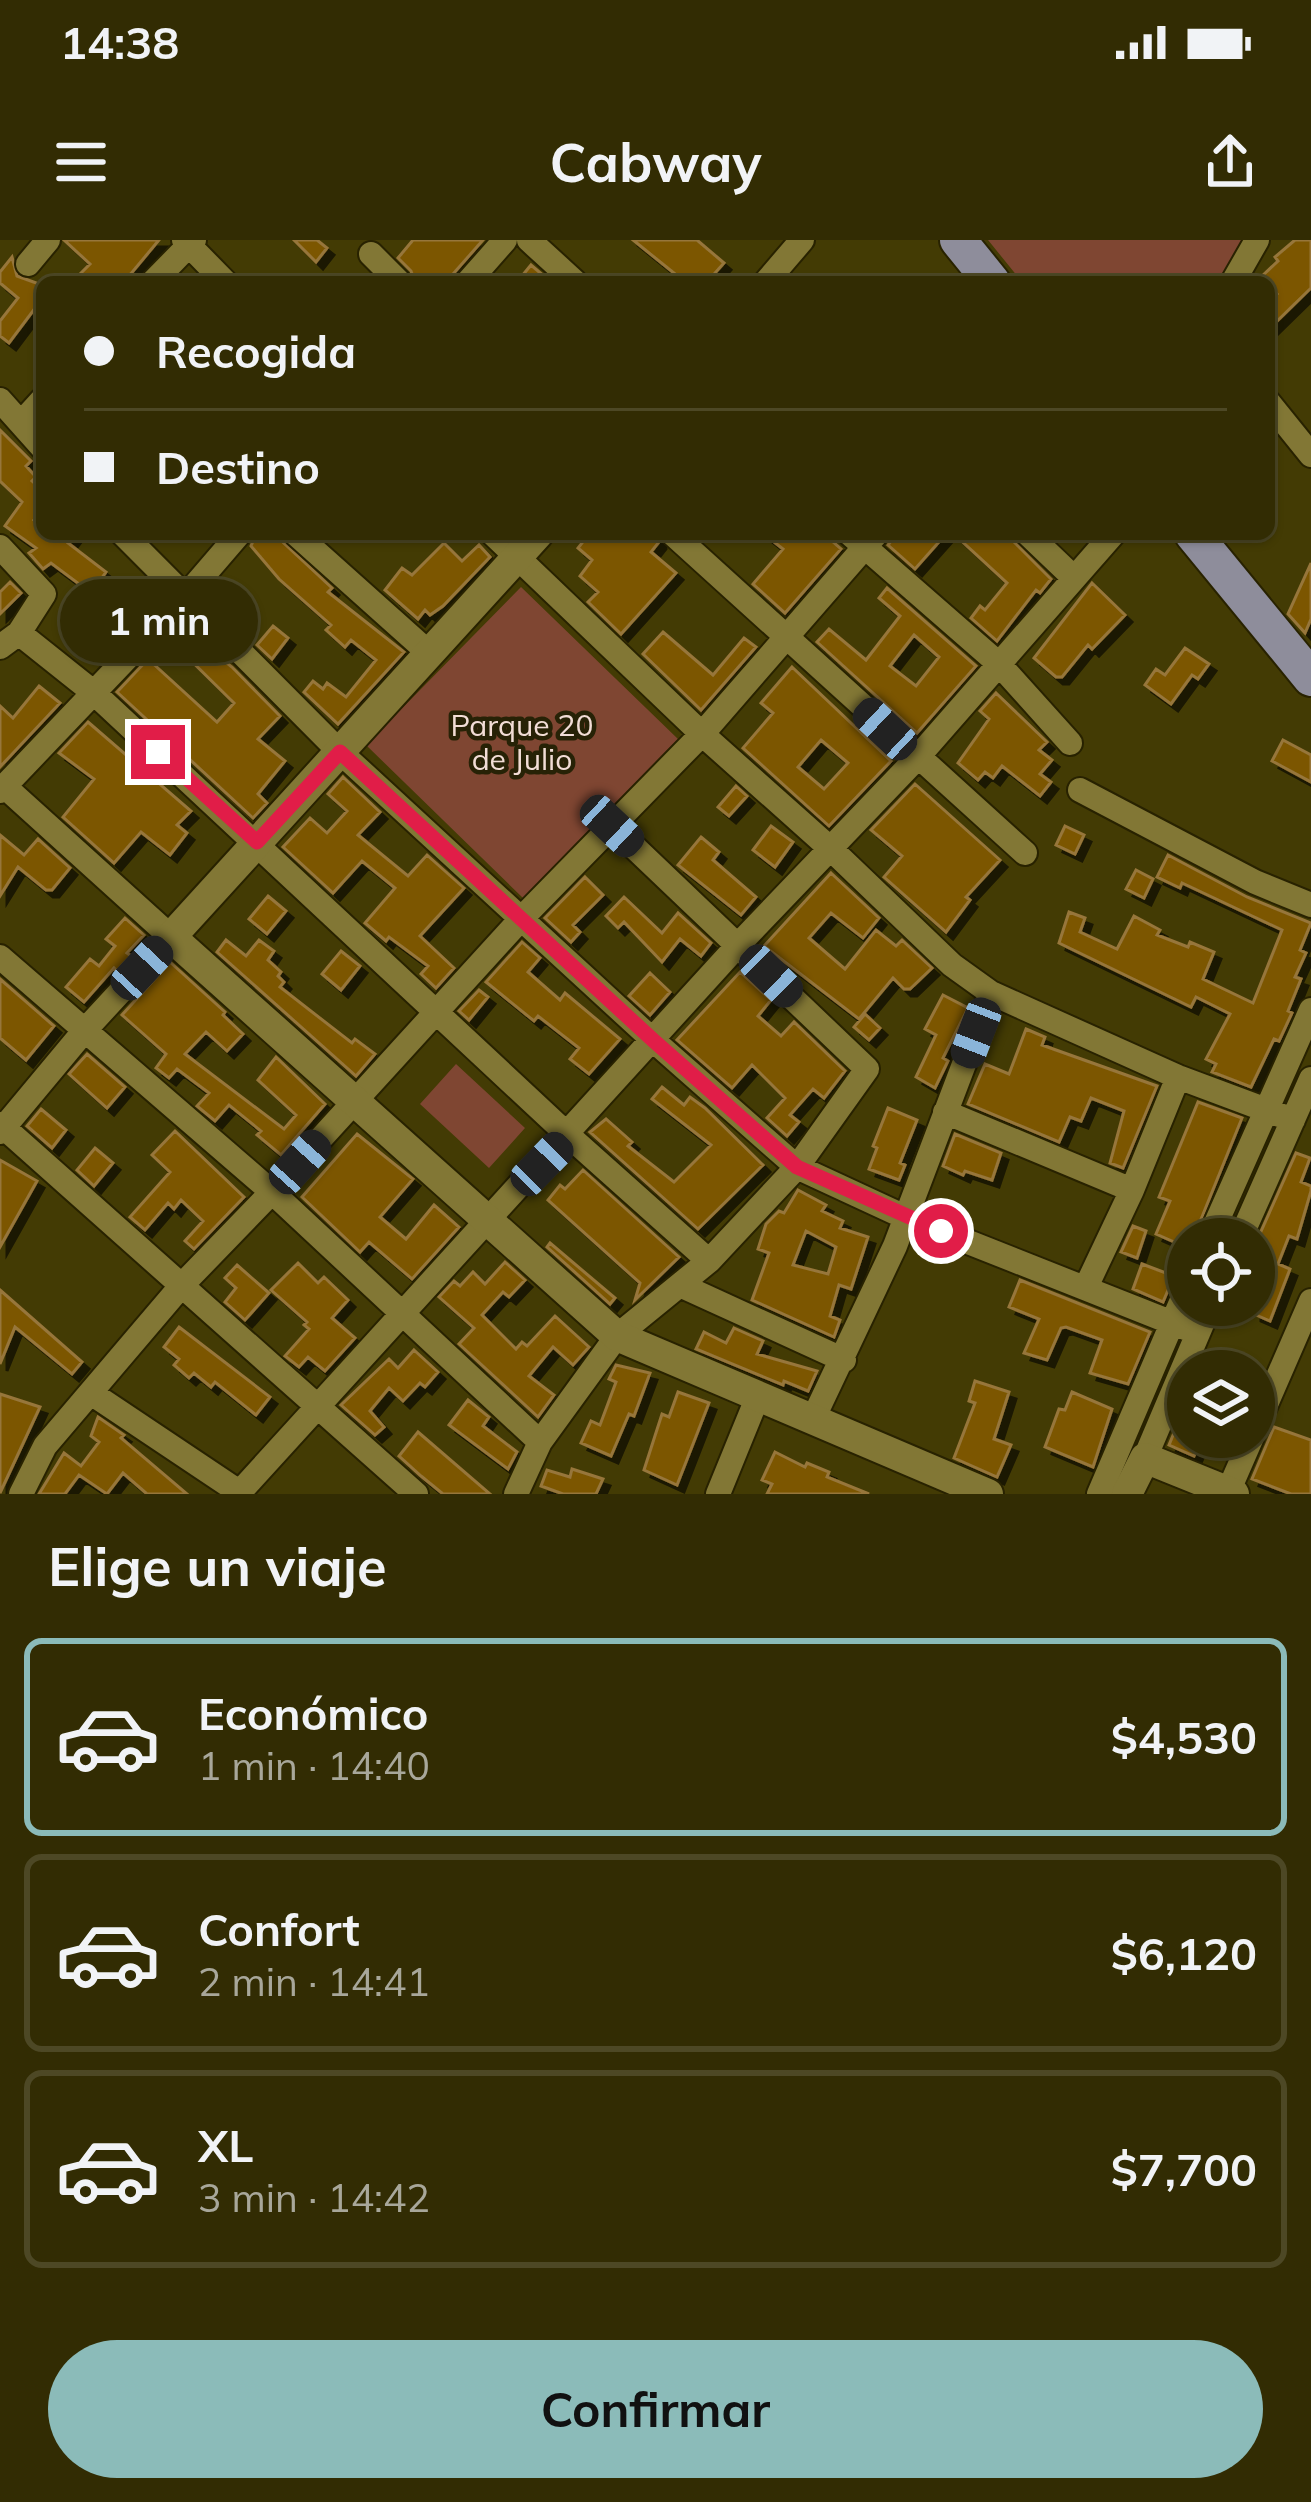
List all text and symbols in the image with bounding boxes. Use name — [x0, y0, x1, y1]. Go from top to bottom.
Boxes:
text: 14:38 — [60, 14, 179, 70]
text: Cabway — [549, 128, 762, 196]
icon: menu — [48, 129, 114, 195]
icon: share — [1197, 129, 1263, 195]
text: Recogida — [156, 323, 356, 379]
text: Destino — [156, 439, 320, 495]
callout: 1 min — [59, 578, 257, 662]
text: 1 min — [108, 596, 210, 645]
car — [846, 691, 924, 767]
park label: Parque 20 de Julio — [451, 706, 593, 778]
route end — [131, 725, 185, 779]
car — [573, 788, 651, 864]
car — [104, 929, 180, 1007]
car — [733, 938, 809, 1014]
car — [946, 993, 1006, 1073]
car — [263, 1123, 337, 1201]
car — [504, 1126, 580, 1202]
route start — [914, 1204, 968, 1258]
map controls — [1167, 1218, 1275, 1458]
button: locate — [1167, 1218, 1275, 1326]
button: layers — [1167, 1350, 1275, 1458]
text: Elige un viaje — [48, 1532, 386, 1600]
icon: car — [54, 1683, 162, 1791]
text: Económico — [198, 1685, 428, 1741]
text: $4,530 — [1111, 1709, 1257, 1765]
text: 1 min · 14:40 — [198, 1741, 430, 1790]
icon: car — [54, 1899, 162, 2007]
text: Confort — [198, 1901, 360, 1957]
text: $6,120 — [1111, 1925, 1257, 1981]
text: 2 min · 14:41 — [198, 1957, 430, 2006]
icon: car — [54, 2115, 162, 2223]
text: XL — [198, 2117, 253, 2173]
text: $7,700 — [1111, 2141, 1257, 2197]
text: 3 min · 14:42 — [198, 2173, 430, 2222]
button: Confirmar — [48, 2340, 1263, 2478]

